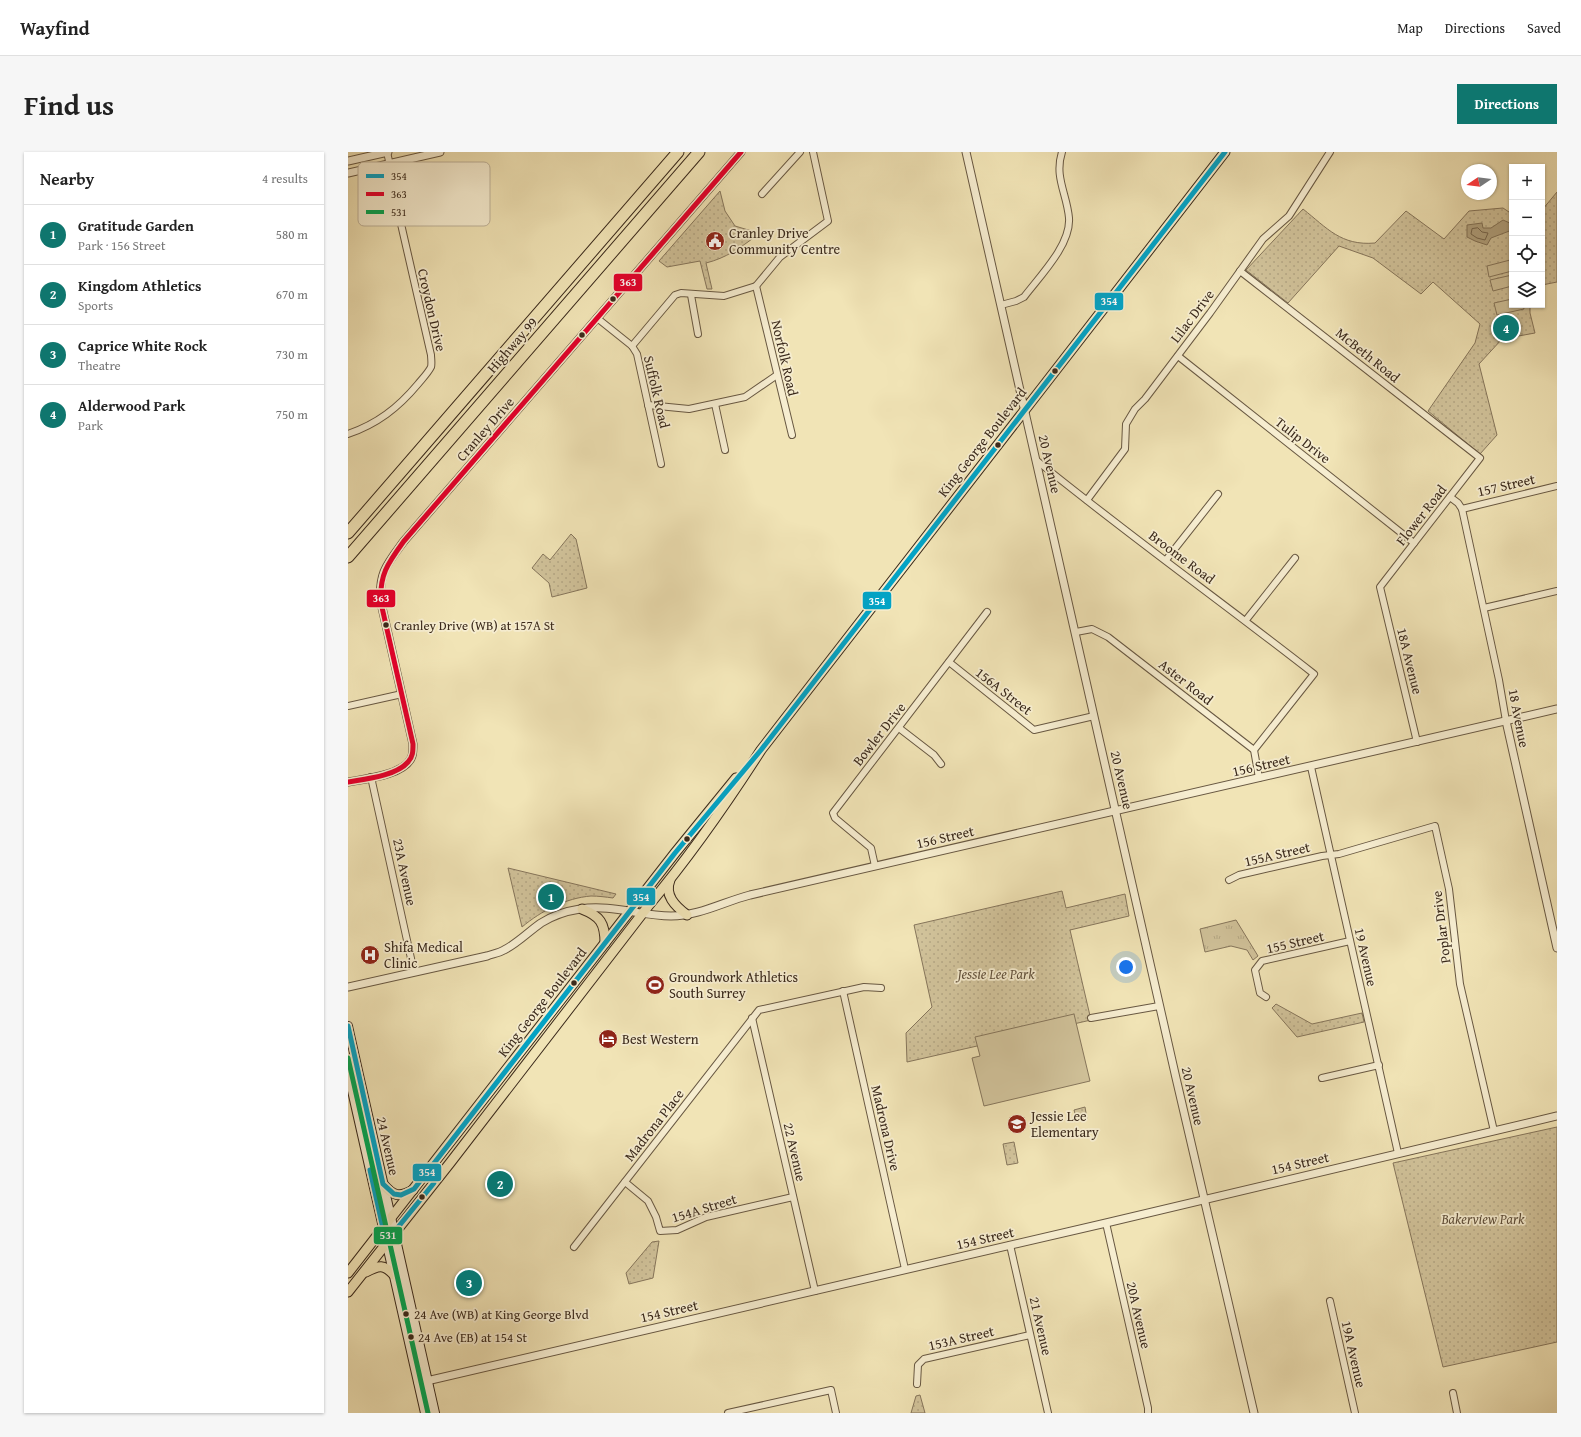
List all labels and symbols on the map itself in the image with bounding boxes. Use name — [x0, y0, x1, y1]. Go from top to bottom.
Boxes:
legend — [358, 162, 490, 226]
north arrow — [1461, 164, 1497, 200]
text: 354 — [391, 168, 407, 184]
text: 363 — [391, 186, 407, 202]
text: 531 — [391, 204, 407, 220]
place label: Cranley Drive Community Centre — [729, 223, 841, 259]
public building icon: Cranley Drive Community Centre — [704, 230, 726, 252]
street label: Croydon Drive — [413, 267, 451, 354]
line badge: 363 — [613, 273, 643, 292]
text: 363 — [619, 274, 637, 290]
street label: Lilac Drive — [1165, 285, 1219, 347]
line badge: 354 — [1094, 292, 1124, 311]
text: 354 — [1100, 293, 1118, 309]
unlabelled marker — [608, 294, 618, 304]
street label: Highway 99 — [482, 313, 542, 377]
pin: 4 — [1493, 313, 1519, 343]
street label: Norfolk Road — [767, 318, 804, 398]
street label: McBeth Road — [1332, 323, 1405, 387]
unlabelled marker — [577, 330, 587, 340]
street label: Suffolk Road — [639, 354, 675, 431]
unlabelled marker — [1050, 366, 1060, 376]
street label: King George Boulevard — [933, 383, 1031, 501]
street label: Cranley Drive — [451, 392, 519, 466]
street label: Tulip Drive — [1271, 412, 1335, 468]
street label: 20 Avenue — [1034, 433, 1067, 496]
unlabelled marker — [993, 440, 1003, 450]
street label: 157 Street — [1475, 469, 1537, 501]
street label: Flower Road — [1391, 480, 1451, 550]
street label: Broome Road — [1145, 525, 1220, 589]
line badge: 363 — [366, 589, 396, 608]
text: 363 — [372, 590, 390, 606]
line badge: 354 — [862, 591, 892, 610]
text: 354 — [868, 593, 886, 609]
place label: Cranley Drive (WB) at 157A St — [394, 616, 555, 635]
marker: Cranley Drive (WB) at 157A St — [381, 620, 391, 630]
street label: 18A Avenue — [1392, 626, 1428, 697]
street label: Aster Road — [1155, 655, 1218, 710]
street label: 156A Street — [971, 662, 1037, 720]
street label: 18 Avenue — [1503, 687, 1535, 750]
street label: Bowler Drive — [848, 698, 910, 770]
street label: 20 Avenue — [1106, 749, 1139, 812]
street label: 156 Street — [1230, 749, 1292, 781]
street label: 156 Street — [914, 821, 976, 853]
unlabelled marker — [682, 834, 692, 844]
street label: 23A Avenue — [388, 837, 422, 908]
street label: 155A Street — [1242, 837, 1312, 871]
pin: 1 — [538, 882, 564, 912]
line badge: 354 — [626, 887, 656, 906]
text: 354 — [632, 889, 650, 905]
street label: Poplar Drive — [1427, 889, 1455, 964]
street label: 155 Street — [1264, 926, 1326, 958]
street label: 19 Avenue — [1350, 926, 1383, 989]
place label: Shifa Medical Clinic — [384, 937, 463, 973]
street label: King George Boulevard — [493, 943, 591, 1061]
hospital icon: Shifa Medical Clinic — [359, 944, 381, 966]
your location — [1116, 957, 1136, 977]
park label: Jessie Lee Park — [955, 964, 1035, 984]
place label: Groundwork Athletics South Surrey — [669, 967, 798, 1003]
sports icon: Groundwork Athletics South Surrey — [644, 974, 666, 996]
unlabelled marker — [569, 978, 579, 988]
hotel icon: Best Western — [597, 1028, 619, 1050]
place label: Best Western — [622, 1029, 699, 1049]
street label: 20 Avenue — [1177, 1065, 1210, 1128]
street label: Madrona Drive — [866, 1083, 906, 1173]
street label: Madrona Place — [619, 1084, 689, 1165]
place label: Jessie Lee Elementary — [1029, 1106, 1099, 1142]
school or university icon: Jessie Lee Elementary — [1006, 1113, 1028, 1135]
street label: 24 Avenue — [372, 1115, 405, 1178]
street label: 22 Avenue — [779, 1121, 812, 1184]
street label: 154 Street — [1269, 1147, 1331, 1179]
line badge: 354 — [412, 1163, 442, 1182]
text: 354 — [418, 1164, 436, 1180]
pin: 2 — [487, 1169, 513, 1199]
street label: 154A Street — [669, 1189, 739, 1227]
unlabelled marker — [417, 1192, 427, 1202]
park label: Bakerview Park — [1440, 1209, 1525, 1229]
street label: 154 Street — [954, 1222, 1016, 1254]
line badge: 531 — [373, 1226, 403, 1245]
text: 531 — [379, 1227, 397, 1243]
pin: 3 — [456, 1268, 482, 1298]
street label: 20A Avenue — [1122, 1280, 1156, 1351]
street label: 154 Street — [638, 1295, 700, 1327]
street label: 21 Avenue — [1025, 1295, 1058, 1358]
place label: 24 Ave (WB) at King George Blvd — [414, 1305, 589, 1324]
marker: 24 Ave (WB) at King George Blvd — [401, 1309, 411, 1319]
street label: 19A Avenue — [1337, 1319, 1371, 1390]
street label: 153A Street — [926, 1321, 996, 1355]
place label: 24 Ave (EB) at 154 St — [418, 1328, 528, 1347]
marker: 24 Ave (EB) at 154 St — [406, 1332, 416, 1342]

